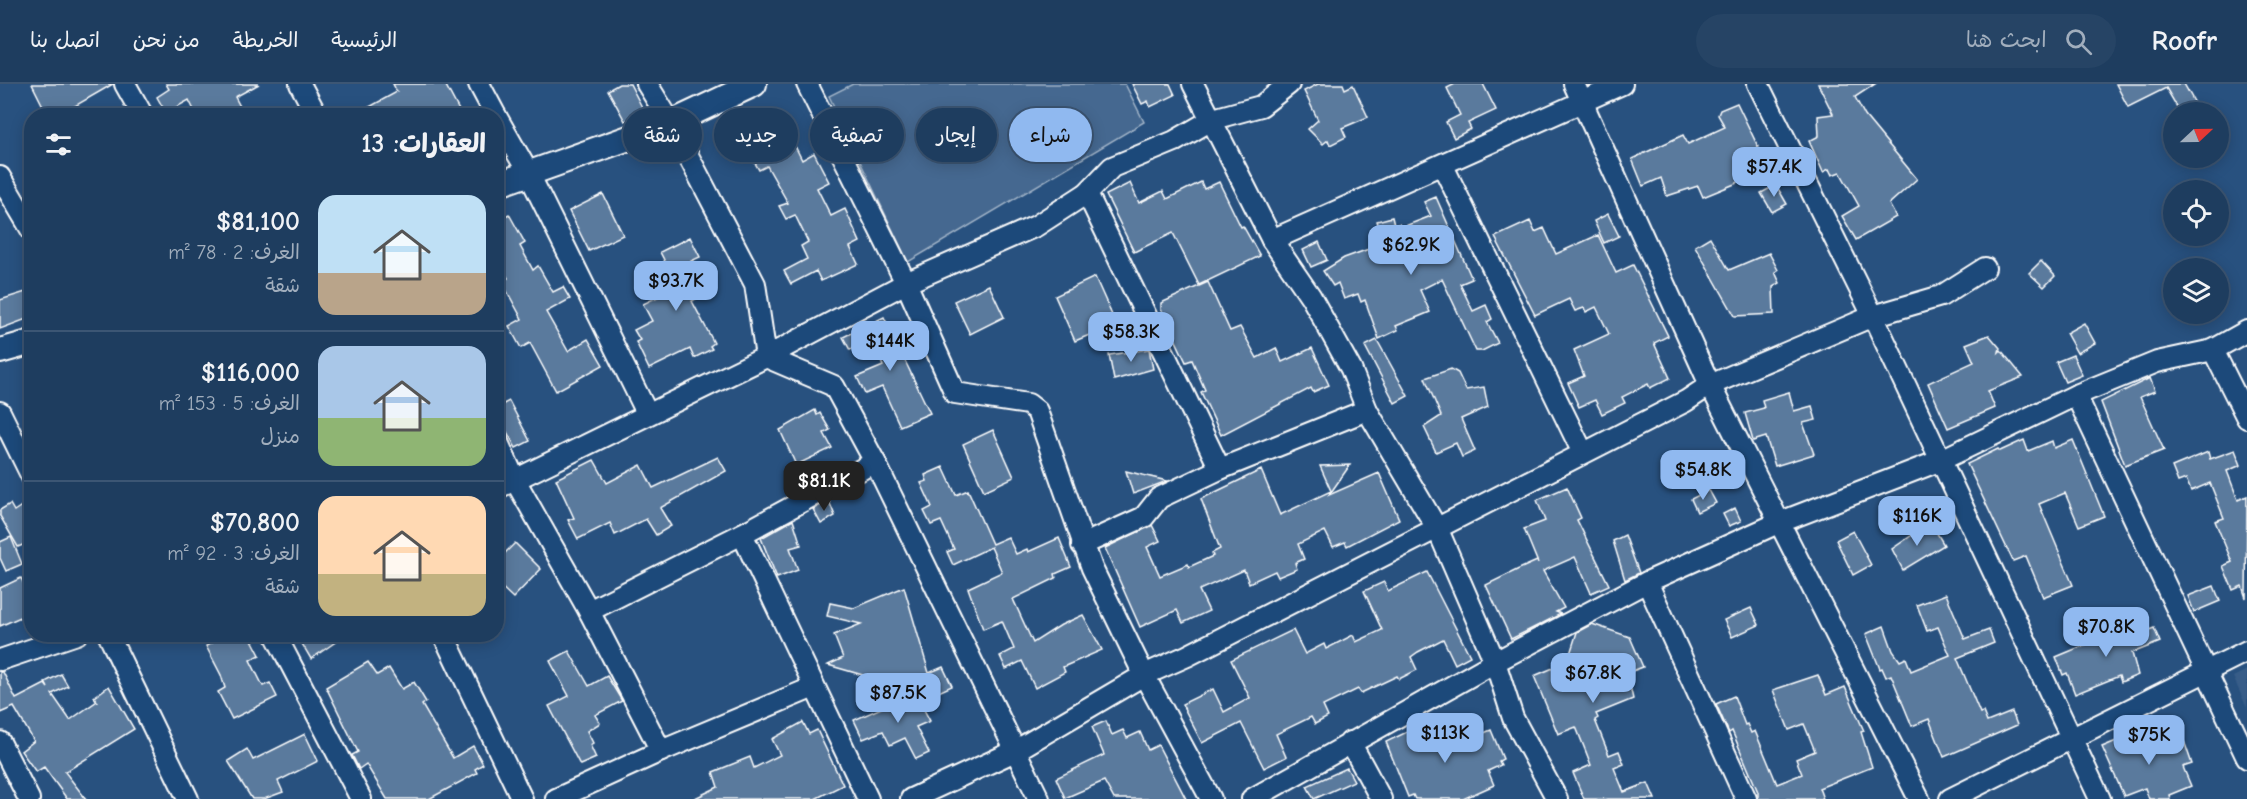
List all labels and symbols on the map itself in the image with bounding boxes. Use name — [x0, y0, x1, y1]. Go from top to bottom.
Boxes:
north arrow — [2163, 102, 2229, 168]
pin: $57.4K — [1725, 147, 1823, 198]
pin: $62.9K — [1362, 225, 1460, 276]
pin: $93.7K — [627, 261, 725, 312]
pin: $58.3K — [1082, 312, 1180, 363]
pin: $144K — [848, 321, 932, 372]
pin: $54.8K — [1654, 450, 1752, 501]
pin: $81.1K — [775, 461, 873, 512]
pin: $116K — [1875, 496, 1959, 547]
pin: $70.8K — [2057, 607, 2155, 658]
pin: $67.8K — [1544, 653, 1642, 704]
pin: $87.5K — [849, 673, 947, 724]
pin: $113K — [1403, 713, 1487, 764]
pin: $75K — [2113, 715, 2185, 766]

